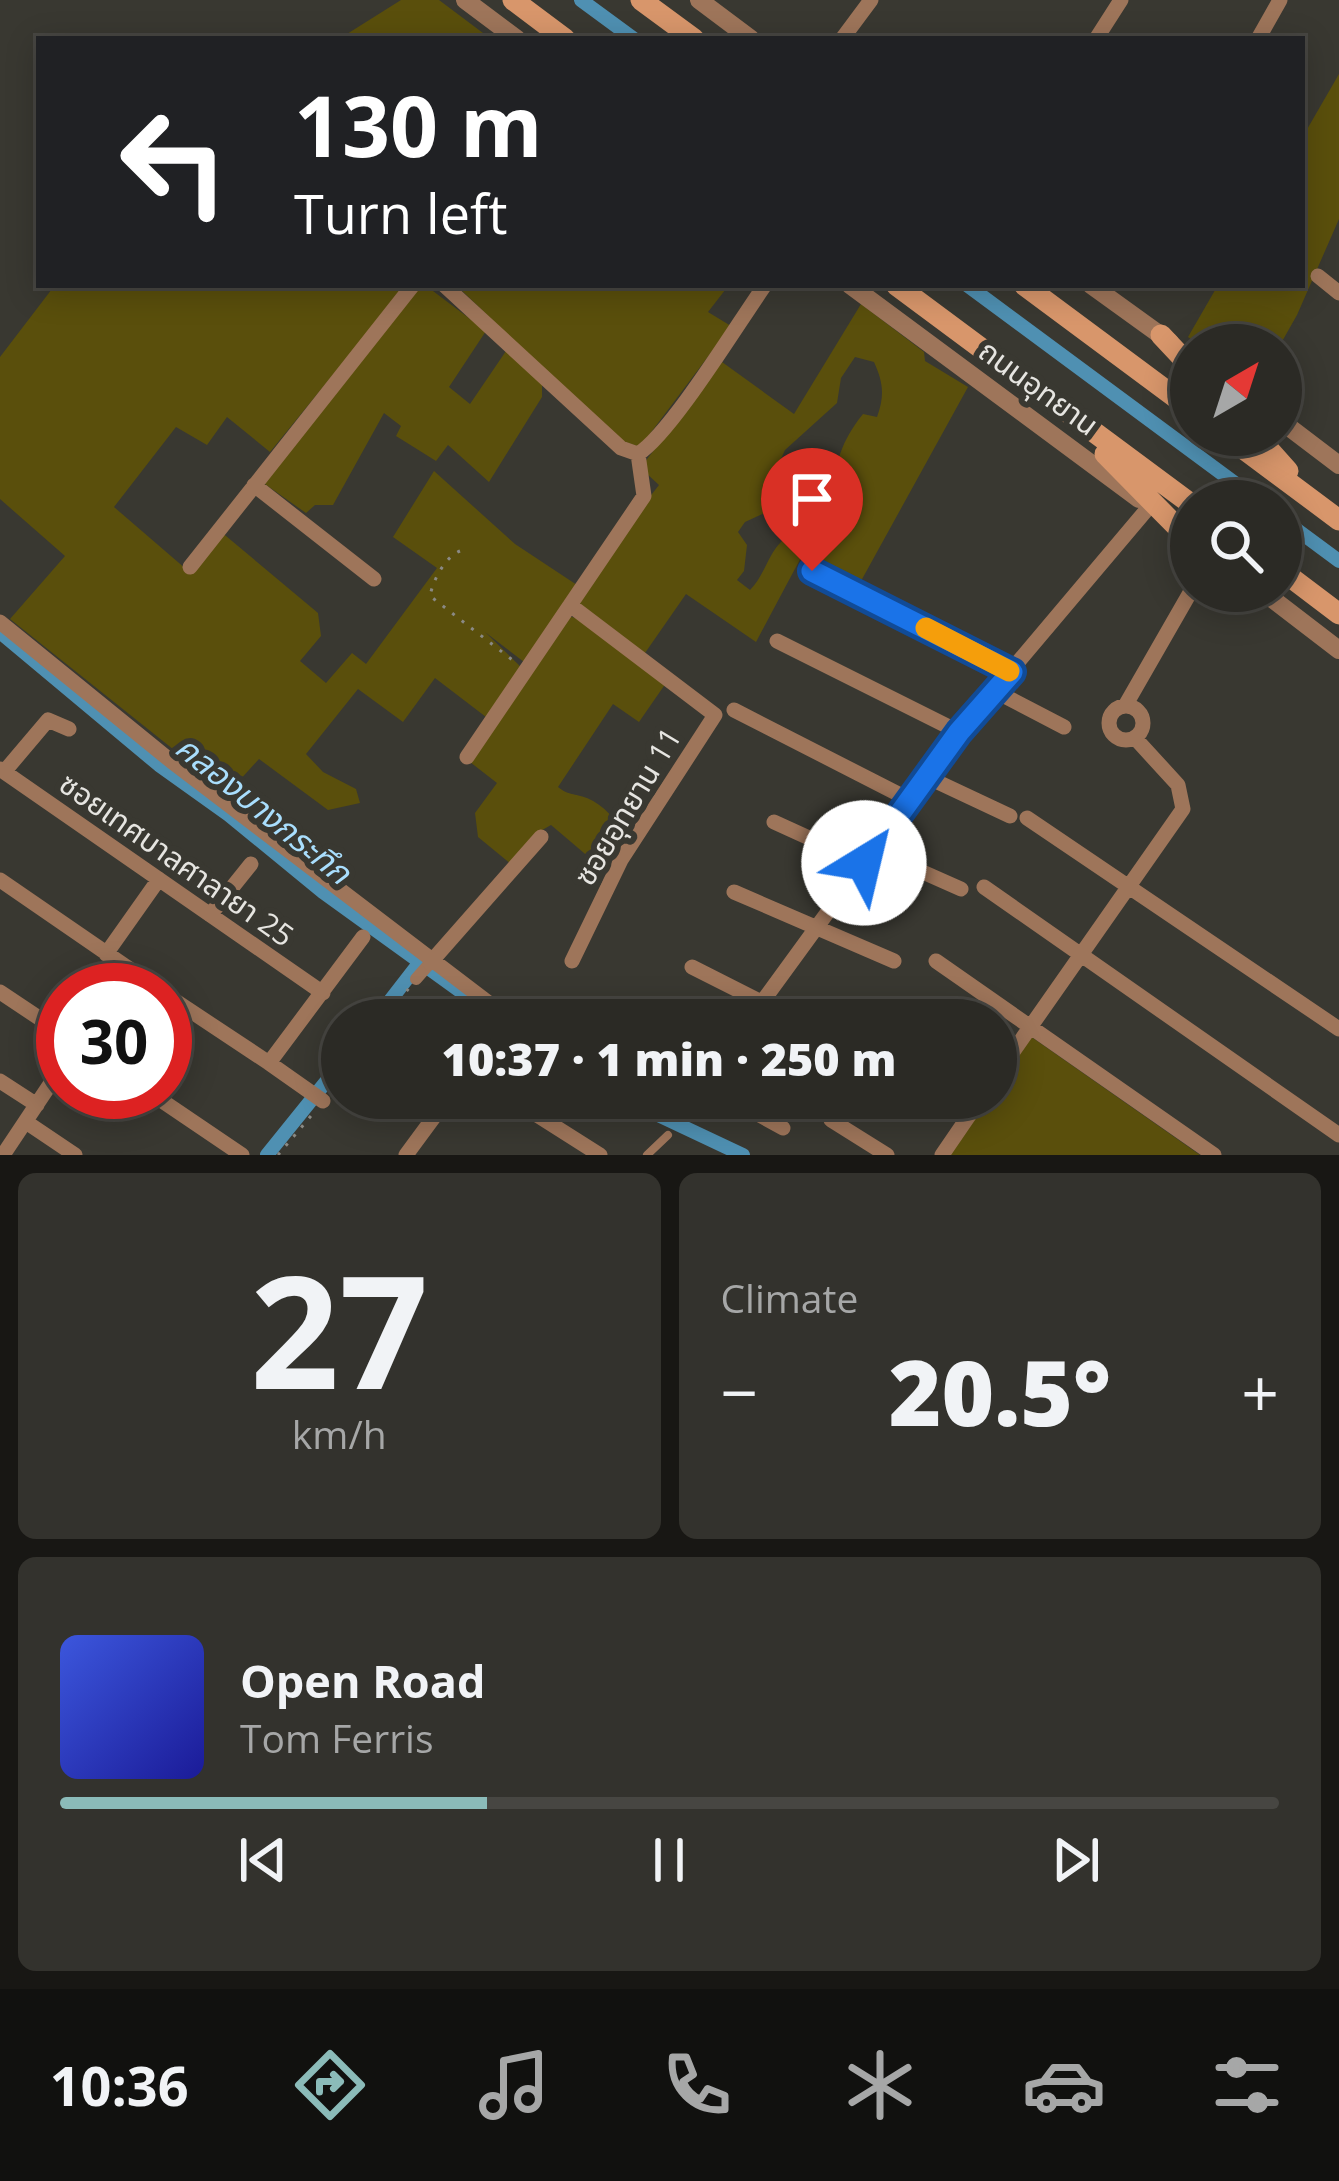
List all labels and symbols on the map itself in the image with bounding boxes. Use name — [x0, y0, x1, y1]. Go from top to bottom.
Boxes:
north arrow — [1170, 324, 1302, 456]
street label: ถนนอุทยาน — [971, 330, 1107, 444]
pin — [761, 448, 863, 571]
street label: ซอยอุทยาน 11 — [564, 719, 690, 893]
water label: คลองบางกระทึก — [167, 724, 362, 895]
street label: ซอยเทศบาลศาลายา 25 — [52, 763, 302, 955]
position arrow — [801, 800, 927, 926]
speed limit sign: 30 — [36, 963, 192, 1119]

